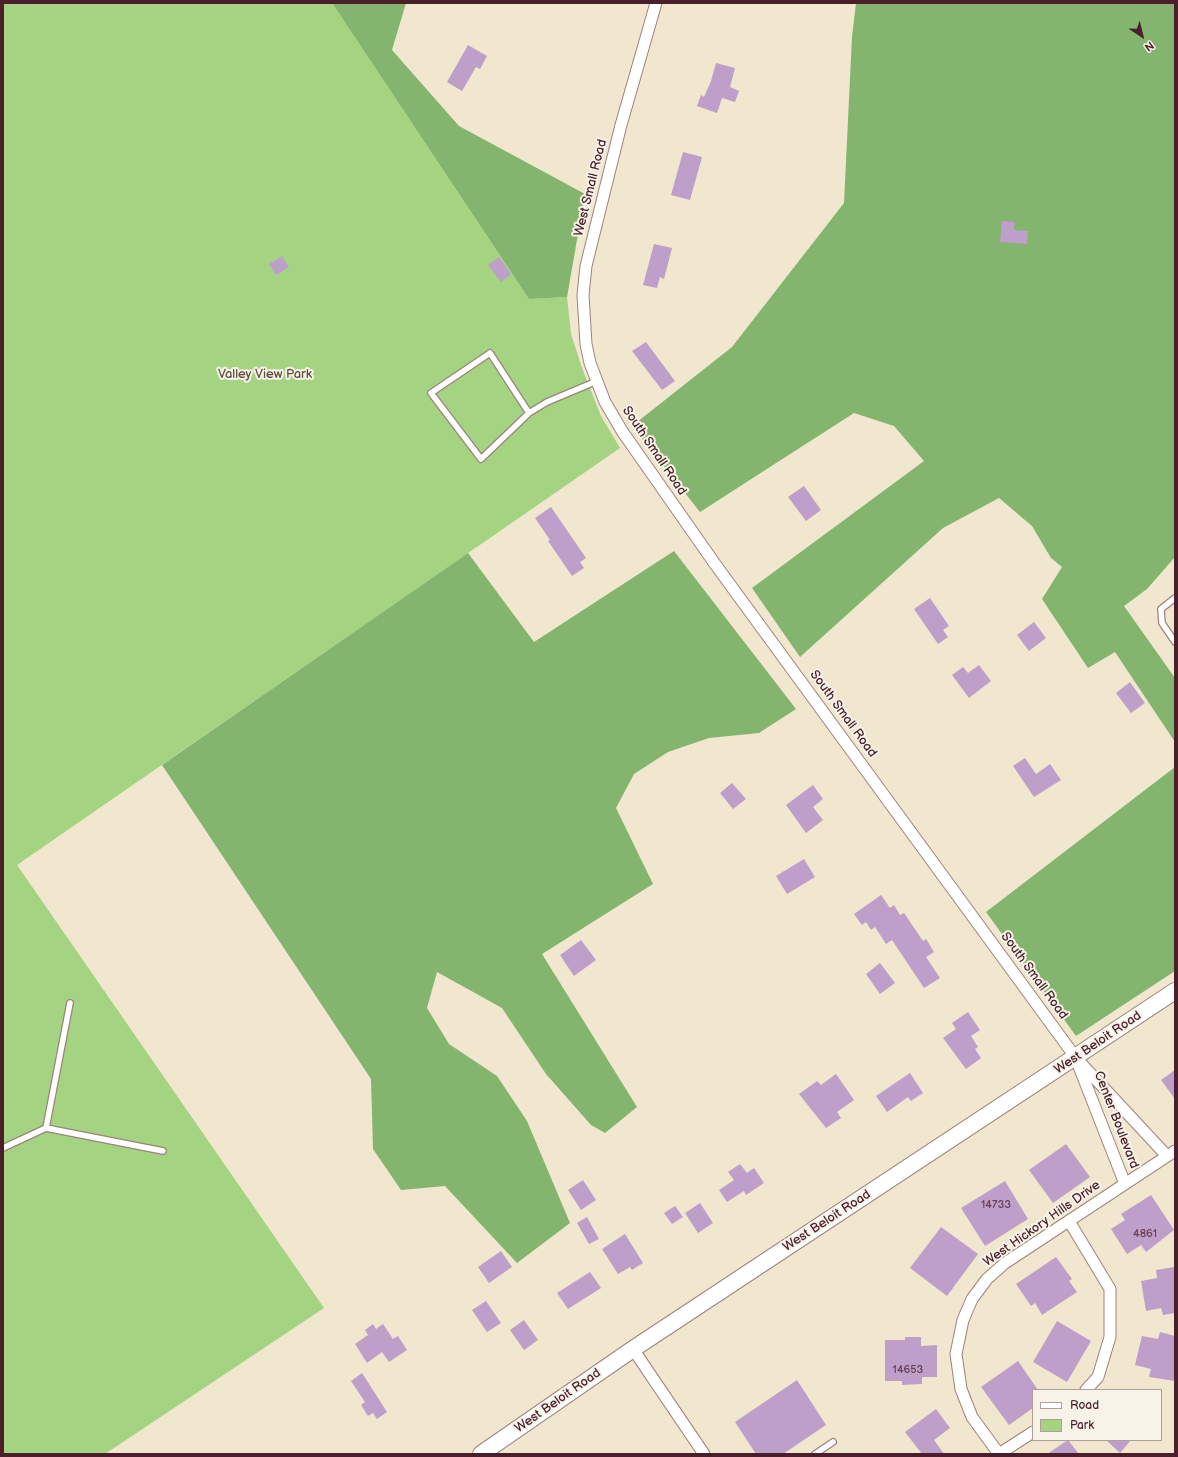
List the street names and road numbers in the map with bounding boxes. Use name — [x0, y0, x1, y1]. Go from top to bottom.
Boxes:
street label: West Small Road — [571, 138, 611, 238]
street label: South Small Road — [619, 404, 689, 498]
street label: South Small Road — [806, 667, 880, 761]
street label: South Small Road — [997, 929, 1071, 1023]
street label: West Beloit Road — [1052, 1008, 1144, 1078]
street label: Center Boulevard — [1090, 1069, 1142, 1171]
street label: West Hickory Hills Drive — [980, 1178, 1104, 1270]
street label: West Beloit Road — [780, 1187, 874, 1255]
street label: West Beloit Road — [512, 1365, 604, 1437]

